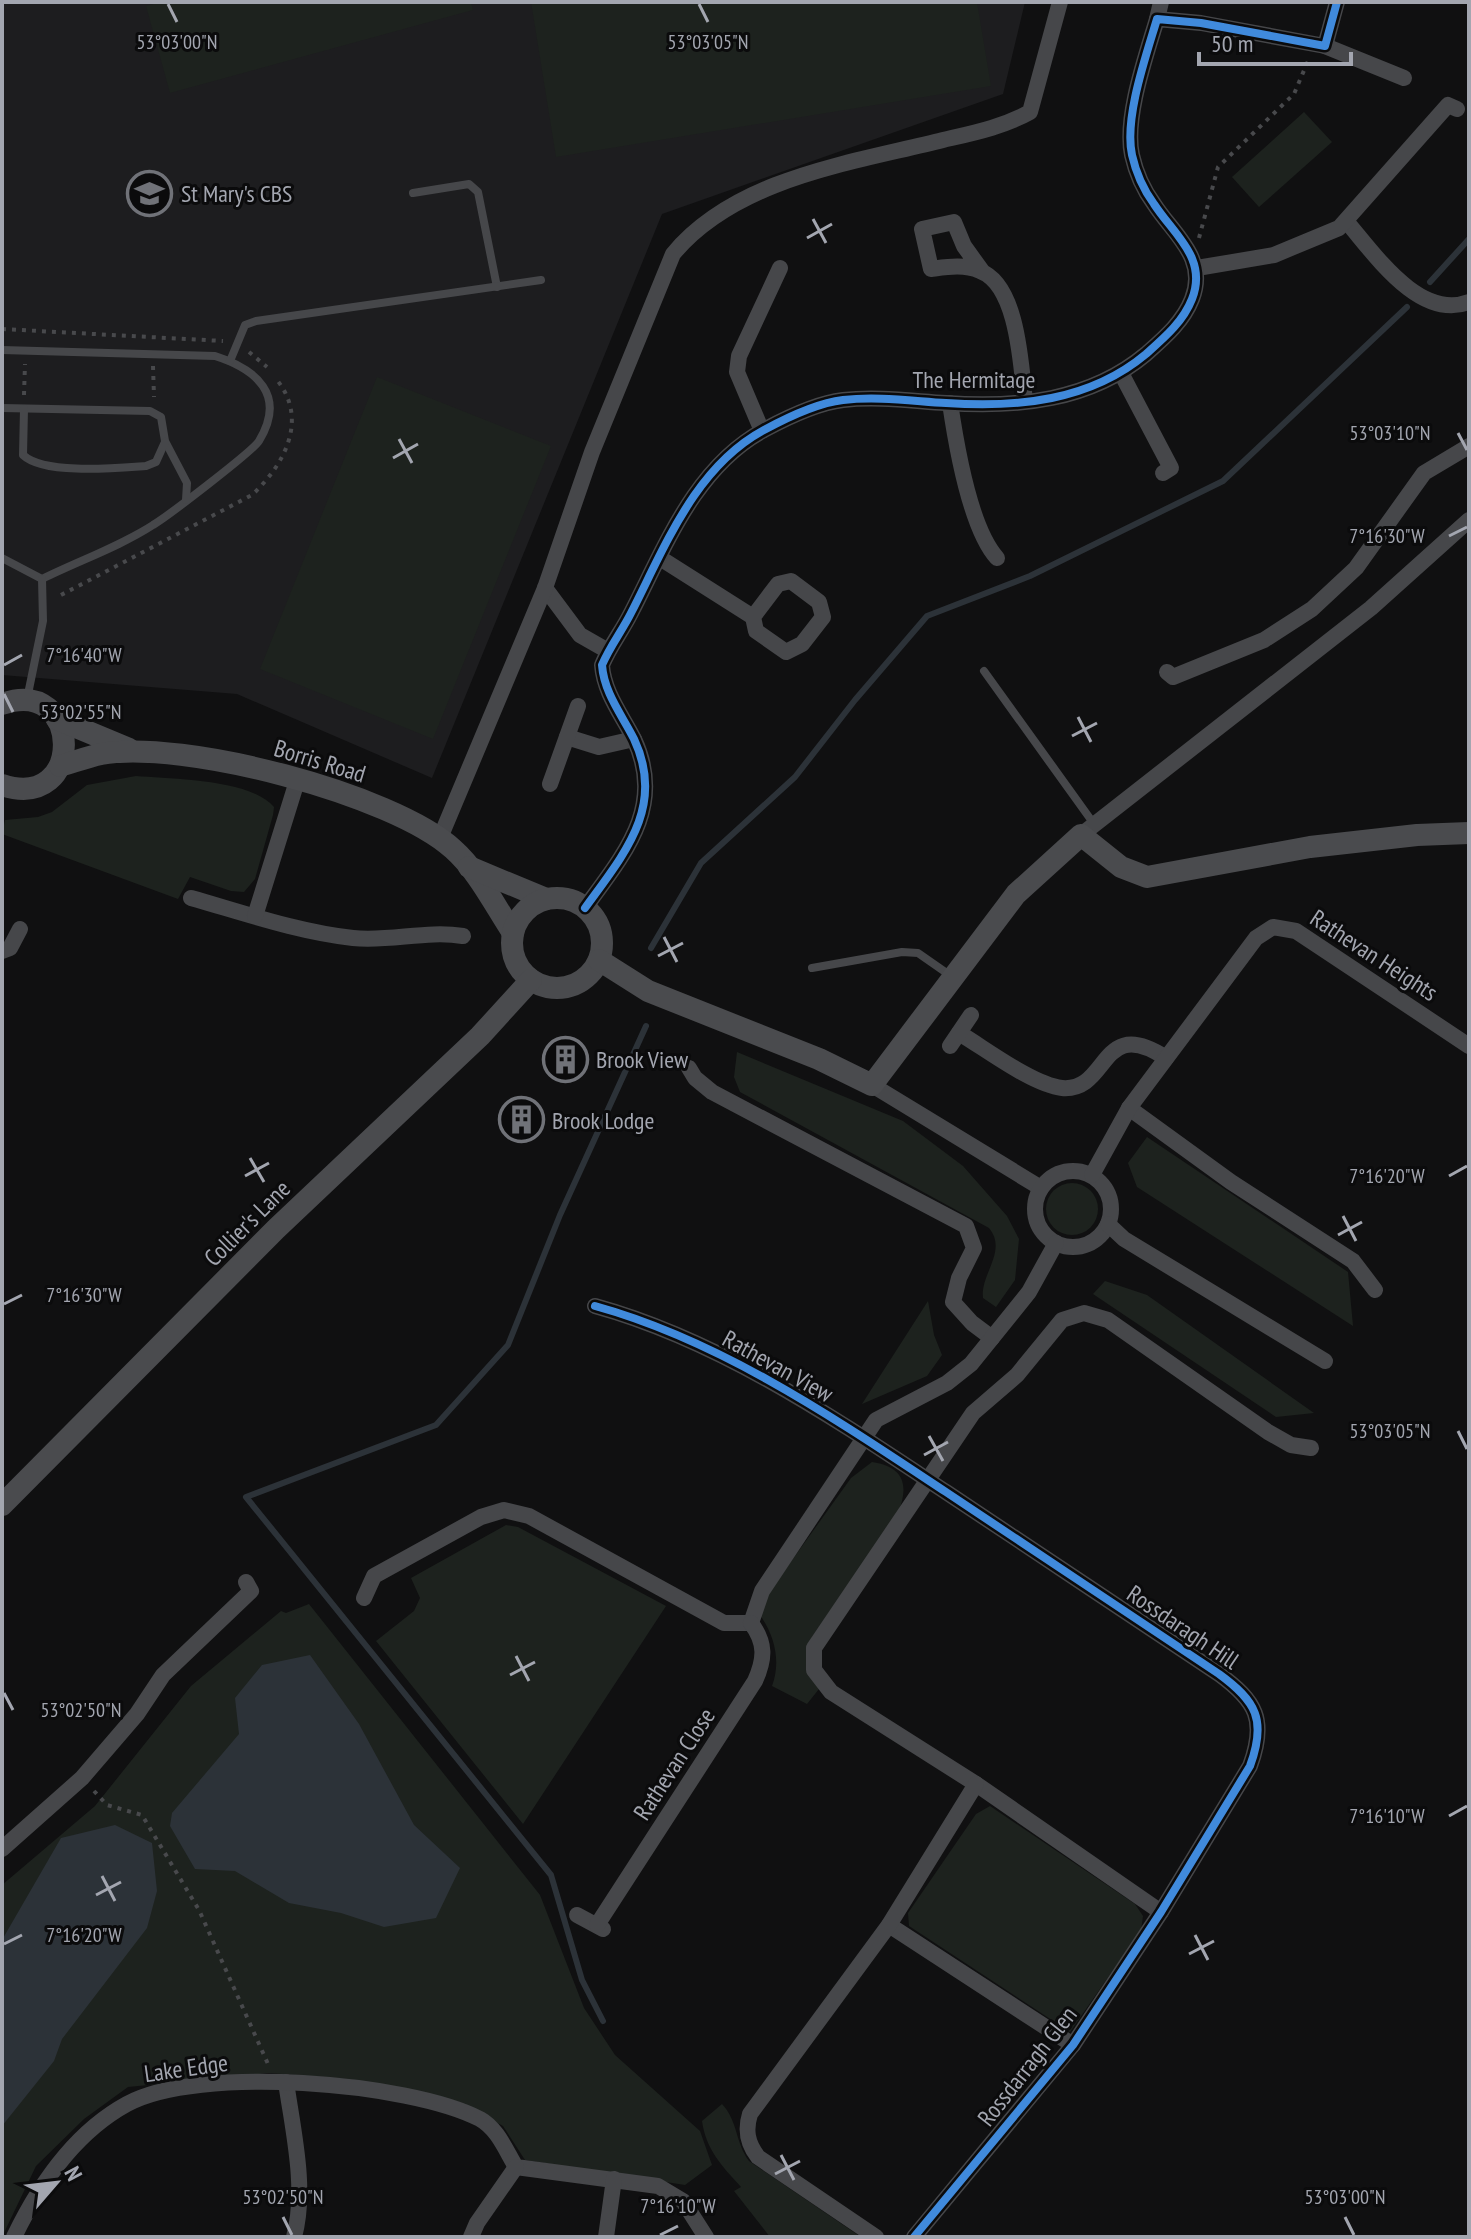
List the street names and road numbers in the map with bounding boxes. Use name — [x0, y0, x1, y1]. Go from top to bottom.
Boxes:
street label: The Hermitage — [913, 364, 1035, 395]
street label: Borris Road — [270, 732, 370, 790]
street label: Rathevan Heights — [1304, 902, 1444, 1008]
street label: Collier's Lane — [197, 1173, 297, 1273]
street label: Rathevan View — [717, 1323, 840, 1410]
street label: Rossdaragh Hill — [1121, 1578, 1245, 1676]
street label: Rathevan Close — [626, 1702, 722, 1826]
street label: Rossdarragh Glen — [971, 2000, 1083, 2132]
street label: Lake Edge — [142, 2047, 230, 2089]

